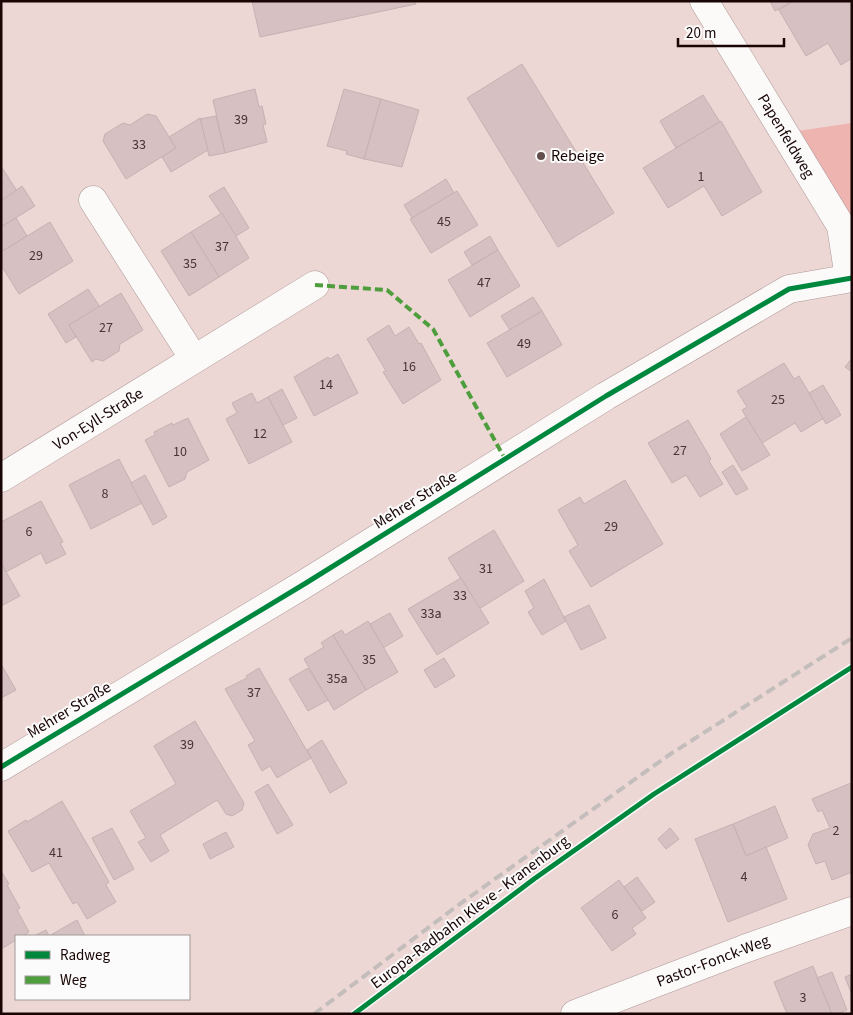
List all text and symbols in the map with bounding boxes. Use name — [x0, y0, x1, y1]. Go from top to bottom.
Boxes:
scale bar — [678, 15, 784, 47]
text: 20 m — [686, 23, 716, 44]
street label: Papenfeldweg — [752, 90, 820, 182]
house number: 39 — [234, 110, 248, 130]
house number: 33 — [132, 135, 146, 155]
place label: Rebeige — [551, 145, 604, 167]
marker: Rebeige — [535, 150, 547, 162]
house number: 1 — [698, 167, 705, 187]
house number: 45 — [437, 212, 451, 232]
house number: 37 — [215, 237, 229, 257]
house number: 29 — [29, 246, 43, 266]
house number: 35 — [183, 254, 197, 274]
house number: 47 — [477, 273, 491, 293]
house number: 27 — [99, 318, 113, 338]
house number: 49 — [517, 334, 531, 354]
house number: 16 — [402, 357, 416, 377]
house number: 14 — [319, 375, 333, 395]
street label: Von-Eyll-Straße — [49, 382, 148, 456]
house number: 25 — [771, 390, 785, 410]
house number: 12 — [253, 424, 267, 444]
house number: 27 — [673, 441, 687, 461]
house number: 10 — [173, 442, 187, 462]
street label: Mehrer Straße — [369, 466, 461, 534]
house number: 8 — [102, 484, 109, 504]
house number: 29 — [604, 517, 618, 537]
house number: 6 — [26, 522, 33, 542]
house number: 31 — [479, 559, 493, 579]
house number: 33 — [453, 586, 467, 606]
house number: 33a — [421, 604, 441, 624]
house number: 35 — [362, 650, 376, 670]
house number: 35a — [327, 669, 347, 689]
street label: Mehrer Straße — [23, 676, 115, 744]
house number: 37 — [247, 683, 261, 703]
house number: 39 — [180, 735, 194, 755]
house number: 2 — [833, 821, 840, 841]
street label: Europa-Radbahn Kleve - Kranenburg — [366, 830, 574, 994]
house number: 41 — [49, 843, 63, 863]
house number: 4 — [741, 867, 748, 887]
house number: 6 — [612, 905, 619, 925]
street label: Pastor-Fonck-Weg — [653, 929, 773, 993]
legend — [15, 935, 190, 1000]
text: Radweg — [60, 945, 110, 966]
text: Weg — [60, 970, 87, 991]
house number: 3 — [800, 988, 807, 1008]

